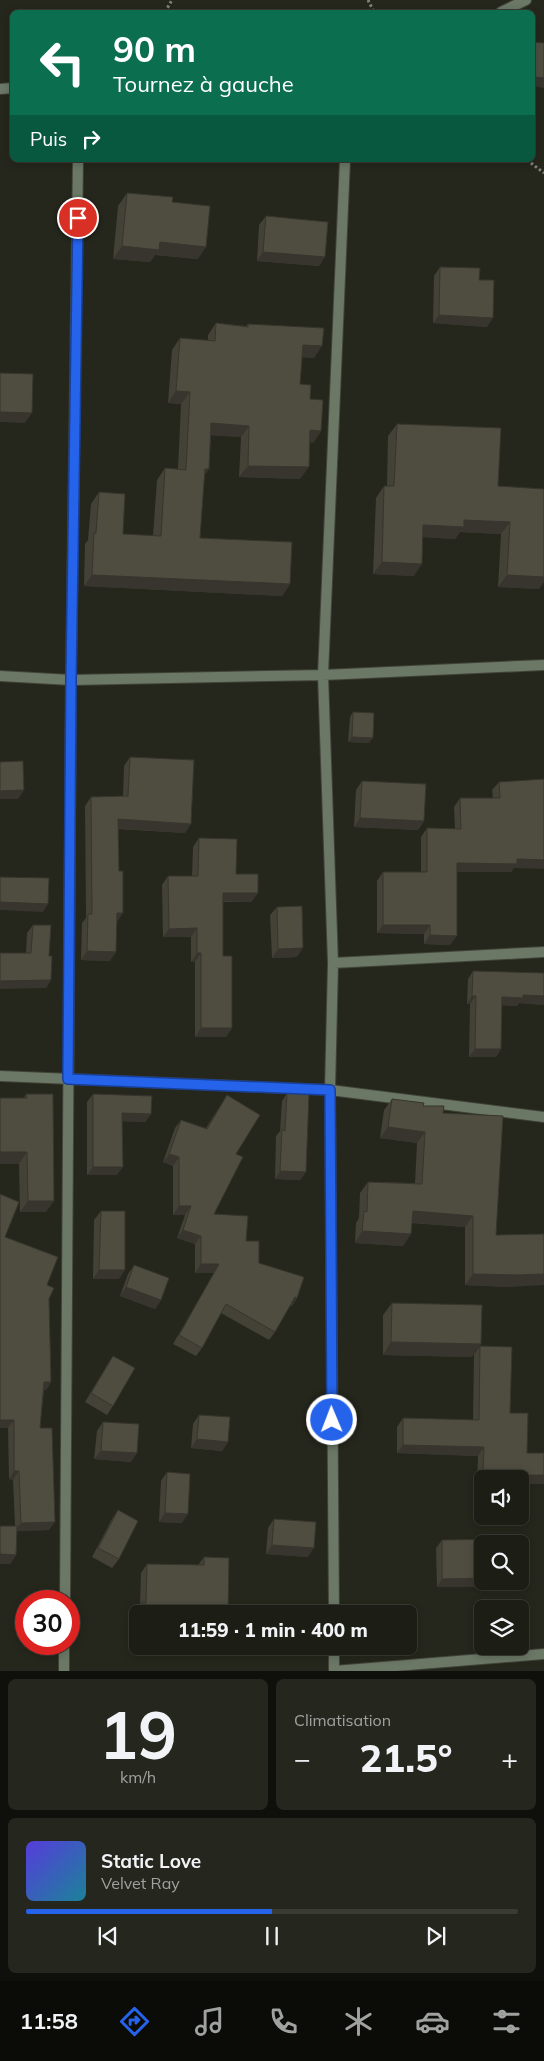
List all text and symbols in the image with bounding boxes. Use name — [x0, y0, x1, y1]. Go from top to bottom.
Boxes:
text: 90 m — [113, 27, 196, 71]
icon: left — [30, 30, 95, 95]
text: Tournez à gauche — [113, 70, 294, 98]
icon: right — [77, 125, 105, 153]
text: Puis — [30, 127, 67, 151]
pin — [57, 197, 99, 239]
icon: arrive — [64, 204, 92, 232]
position arrow — [305, 1393, 357, 1445]
map controls — [474, 1470, 529, 1655]
button: sound — [474, 1470, 529, 1525]
button: search — [474, 1535, 529, 1590]
speed limit sign: 30 — [15, 1590, 80, 1655]
button: layers — [474, 1600, 529, 1655]
text: 11:59 · 1 min · 400 m — [178, 1618, 368, 1642]
text: 19 — [99, 1694, 177, 1775]
text: Climatisation — [294, 1710, 391, 1730]
text: 21.5° — [360, 1734, 452, 1782]
text: − — [294, 1741, 311, 1776]
text: + — [501, 1741, 518, 1776]
text: km/h — [120, 1767, 156, 1787]
text: Static Love — [101, 1849, 201, 1873]
text: Velvet Ray — [101, 1873, 180, 1893]
icon: previous — [94, 1922, 122, 1950]
icon: pause — [258, 1922, 286, 1950]
icon: next — [422, 1922, 450, 1950]
icon: directions — [117, 2004, 152, 2039]
icon: music — [192, 2004, 227, 2039]
icon: phone — [266, 2004, 301, 2039]
icon: climate — [341, 2004, 376, 2039]
icon: car — [415, 2004, 450, 2039]
icon: filters — [489, 2004, 524, 2039]
text: 11:58 — [20, 2007, 78, 2035]

